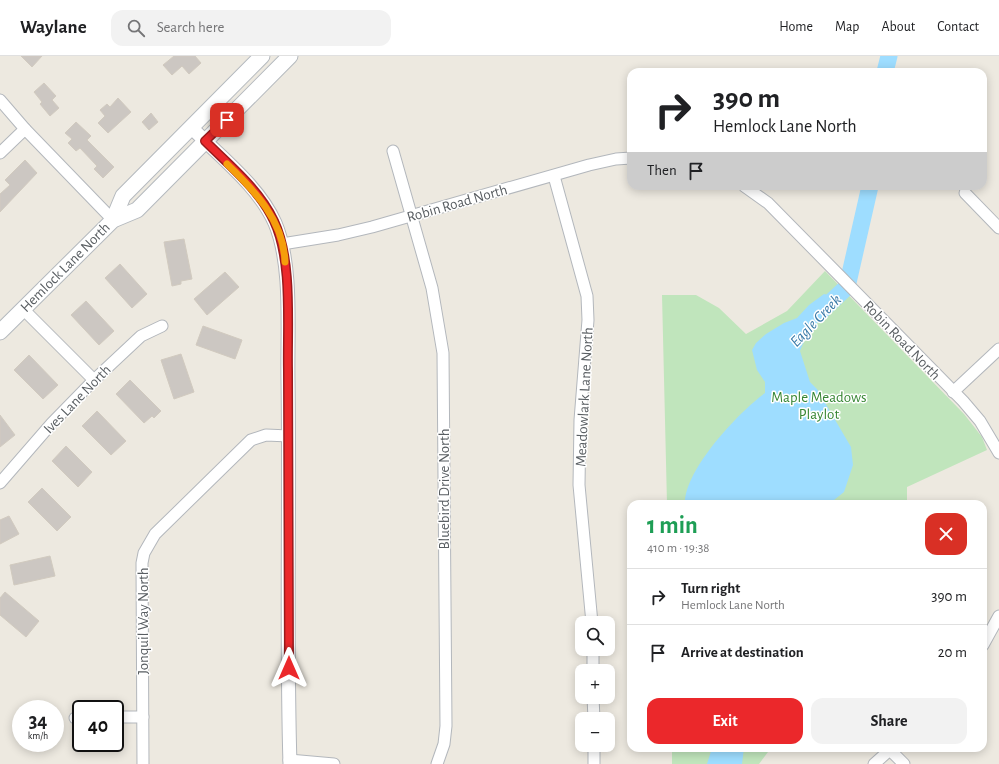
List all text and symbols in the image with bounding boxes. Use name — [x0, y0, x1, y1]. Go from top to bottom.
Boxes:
search box — [111, 10, 391, 46]
icon: search — [125, 17, 147, 39]
text: Waylane — [20, 18, 87, 37]
text: Search here — [157, 20, 224, 35]
text: Home — [779, 20, 813, 34]
text: Map — [835, 20, 859, 34]
text: About — [881, 20, 915, 34]
text: Contact — [937, 20, 979, 34]
icon: right — [647, 84, 699, 136]
text: 390 m — [713, 85, 780, 113]
pin — [210, 103, 244, 137]
icon: arrive — [216, 109, 238, 131]
text: Hemlock Lane North — [713, 118, 857, 136]
icon: arrive — [685, 160, 707, 182]
text: Then — [647, 163, 677, 178]
street label: Robin Road North — [405, 182, 509, 225]
street label: Hemlock Lane North — [18, 220, 113, 315]
water label: Eagle Creek — [787, 291, 844, 350]
street label: Robin Road North — [860, 298, 943, 383]
street label: Meadowlark Lane North — [573, 327, 596, 467]
street label: Ives Lane North — [41, 362, 114, 437]
park label: Maple Meadows Playlot — [771, 390, 867, 422]
street label: Bluebird Drive North — [437, 429, 452, 550]
button: close — [925, 513, 967, 555]
text: 1 min — [647, 514, 698, 538]
text: 410 m · 19:38 — [647, 542, 709, 555]
street label: Jonquil Way North — [136, 567, 151, 675]
text: Turn right — [681, 581, 740, 596]
icon: right — [647, 586, 669, 608]
text: 390 m — [931, 589, 967, 604]
text: Hemlock Lane North — [681, 599, 785, 612]
map controls — [575, 616, 615, 752]
button: search — [575, 616, 615, 656]
icon: arrive — [647, 642, 669, 664]
text: Arrive at destination — [681, 645, 804, 660]
text: 20 m — [938, 645, 967, 660]
position arrow — [268, 647, 310, 689]
button: + — [575, 664, 615, 704]
button: Exit — [647, 698, 803, 744]
button: Share — [811, 698, 967, 744]
speed limit sign: 40 — [72, 700, 124, 752]
text: 34 — [29, 711, 47, 731]
button: − — [575, 712, 615, 752]
text: km/h — [28, 731, 48, 741]

